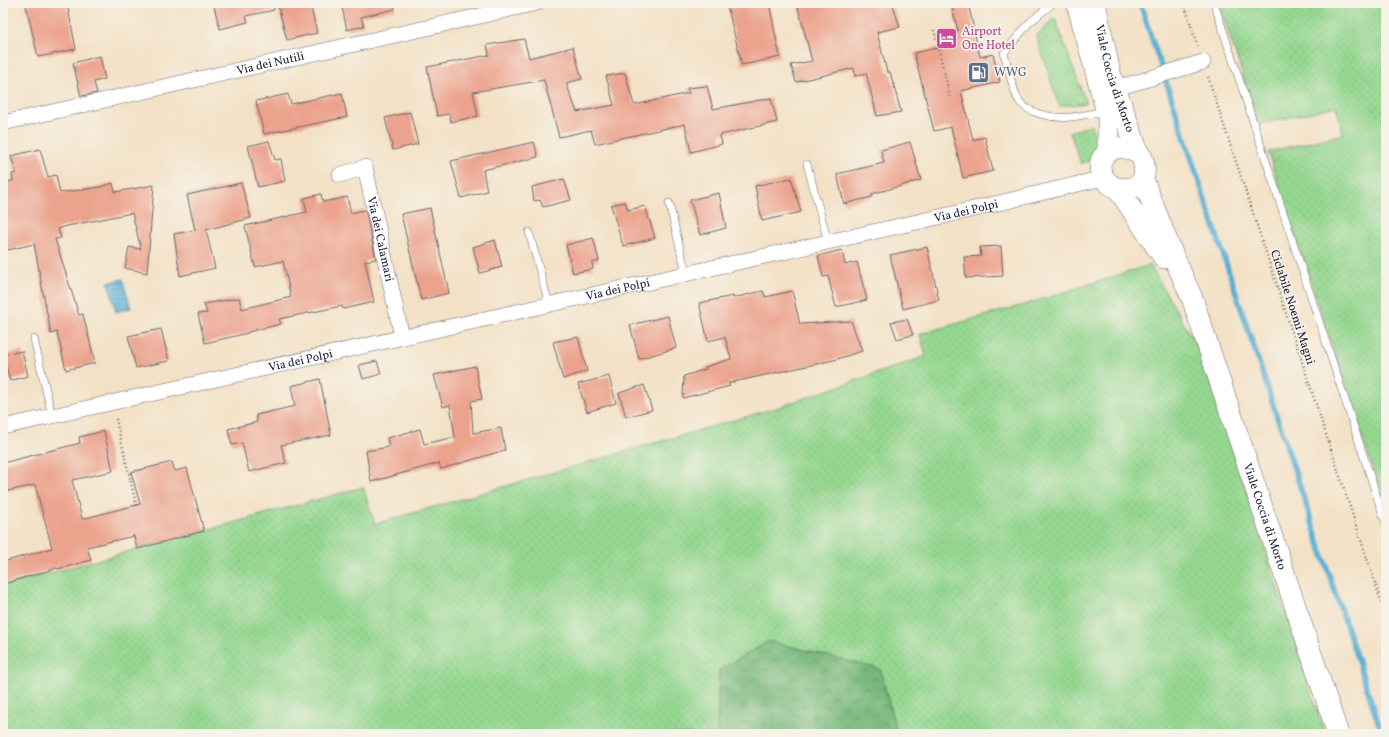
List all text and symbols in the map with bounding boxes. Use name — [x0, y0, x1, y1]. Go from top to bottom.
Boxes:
street label: Viale Coccia di Morto — [1091, 23, 1137, 135]
place label: Airport One Hotel — [962, 24, 1015, 54]
hotel icon: Airport One Hotel — [934, 25, 960, 51]
street label: Via dei Nutili — [235, 48, 306, 79]
fuel station icon: WWG — [965, 59, 991, 85]
place label: WWG — [994, 65, 1027, 81]
street label: Via dei Calamari — [363, 195, 397, 284]
street label: Via dei Polpi — [933, 196, 1000, 227]
street label: Ciclabile Noemi Magni — [1266, 248, 1318, 367]
street label: Via dei Polpi — [584, 275, 652, 305]
street label: Via dei Polpi — [267, 346, 335, 376]
street label: Viale Coccia di Morto — [1239, 461, 1289, 572]

